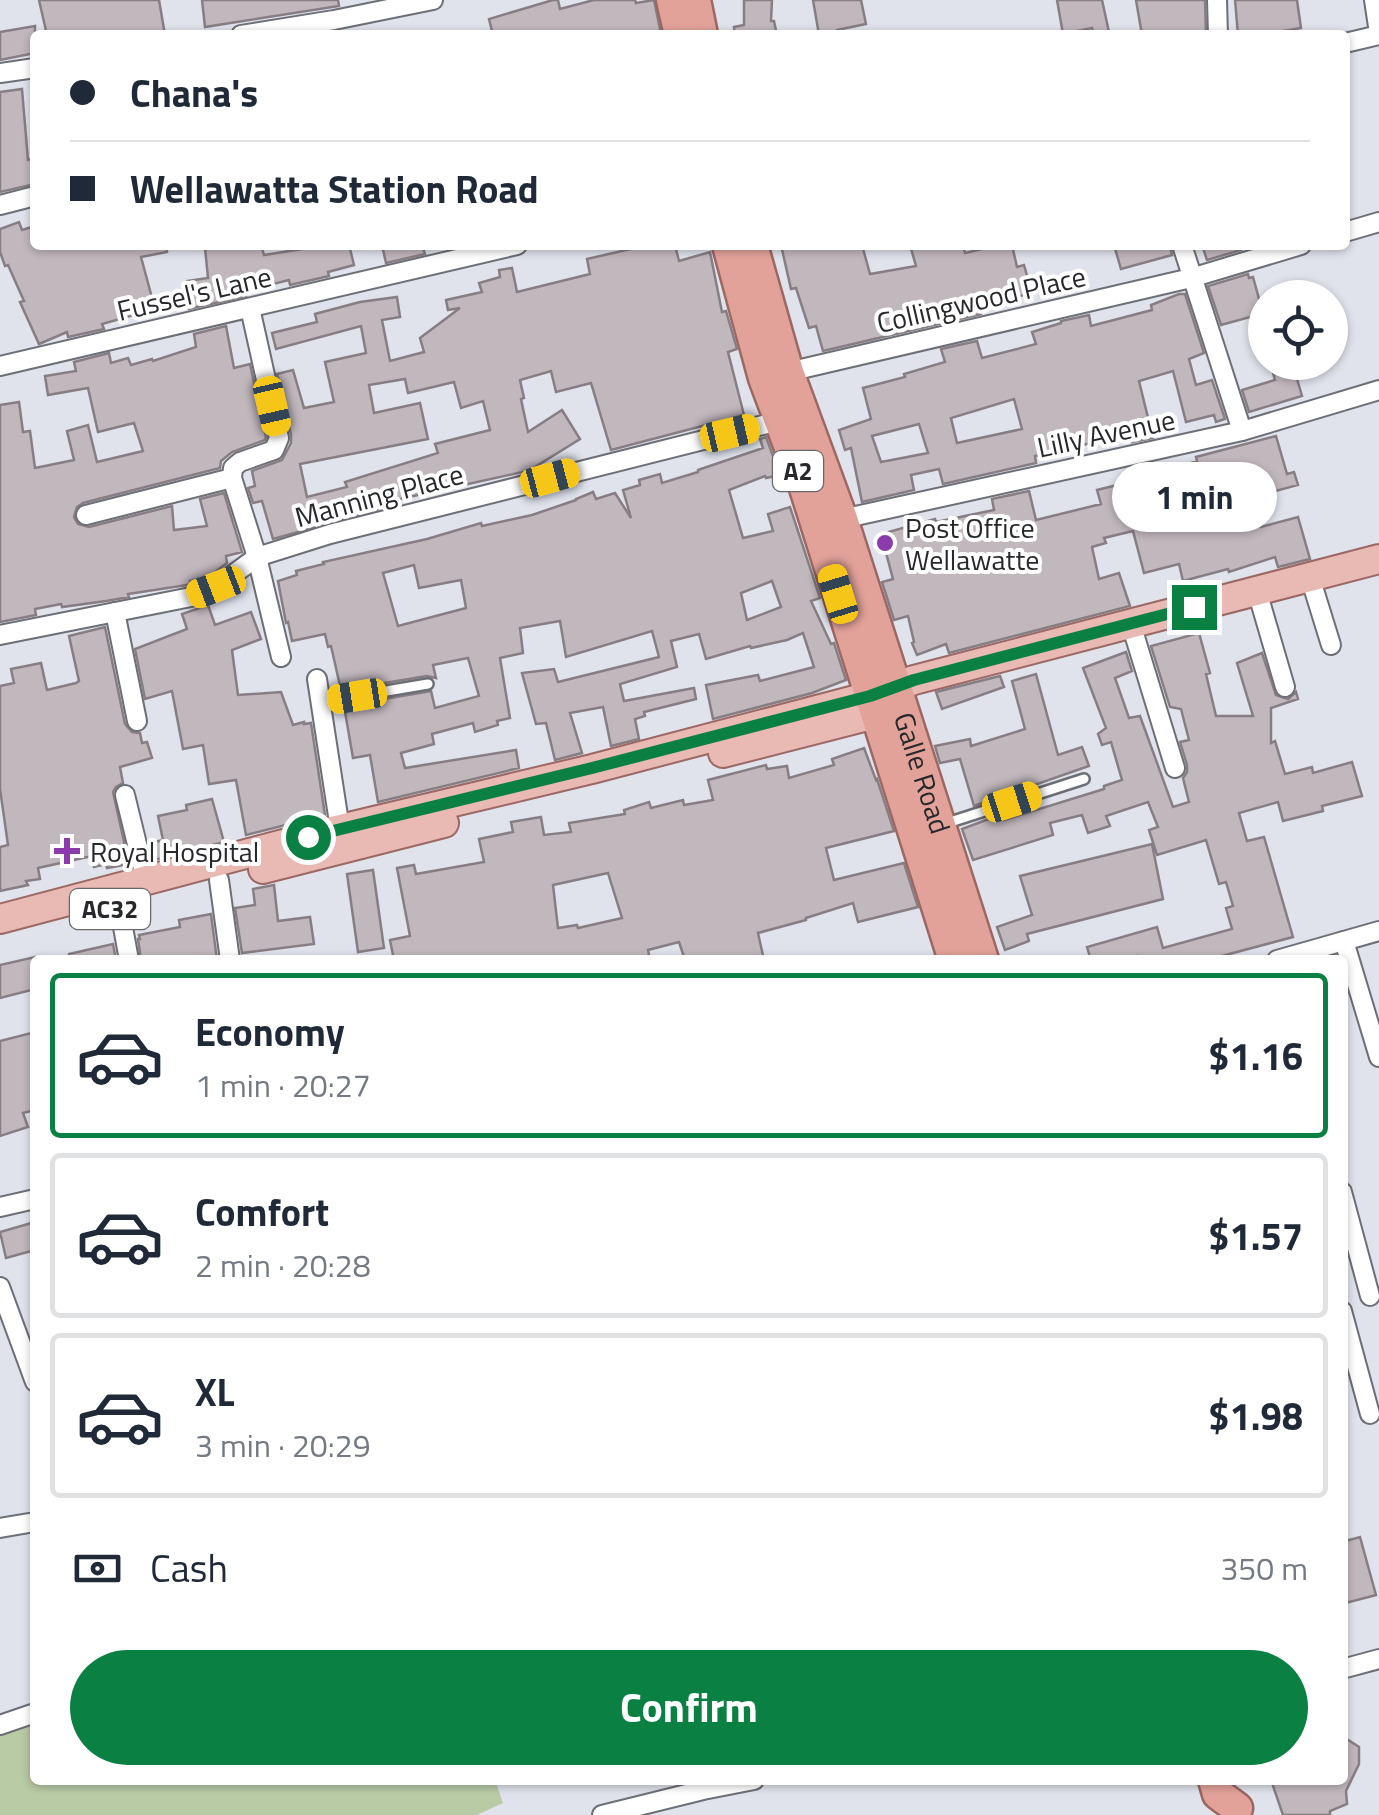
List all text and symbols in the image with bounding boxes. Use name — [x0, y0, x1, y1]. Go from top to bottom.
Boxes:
text: Chana's — [130, 64, 258, 122]
text: Wellawatta Station Road — [130, 160, 539, 218]
street label: Fussel's Lane — [113, 254, 275, 332]
street label: Collingwood Place — [872, 254, 1090, 344]
map controls — [1248, 280, 1348, 380]
button: locate — [1248, 280, 1348, 380]
car — [251, 373, 293, 439]
street label: Lilly Avenue — [1033, 397, 1179, 469]
car — [697, 412, 763, 454]
road number: A2 — [773, 451, 823, 491]
street label: Manning Place — [290, 452, 468, 538]
car — [517, 456, 583, 500]
callout: 1 min — [1112, 462, 1276, 532]
text: 1 min — [1156, 473, 1233, 521]
place label: Post Office Wellawatte — [905, 506, 1039, 581]
marker: Post Office Wellawatte — [874, 532, 896, 554]
car — [815, 561, 861, 627]
car — [183, 562, 249, 612]
route end — [1172, 585, 1217, 630]
car — [325, 676, 389, 716]
street label: Galle Road — [884, 707, 963, 839]
car — [979, 778, 1045, 826]
route start — [286, 815, 331, 860]
place label: Royal Hospital — [90, 830, 259, 873]
marker: Royal Hospital — [54, 838, 80, 864]
road number: AC32 — [70, 889, 150, 929]
text: Economy — [195, 1003, 345, 1061]
icon: car — [75, 1011, 165, 1101]
text: $1.16 — [1208, 1027, 1303, 1085]
text: 1 min · 20:27 — [195, 1061, 371, 1109]
text: Comfort — [195, 1183, 329, 1241]
icon: car — [75, 1191, 165, 1281]
text: $1.57 — [1208, 1207, 1303, 1265]
text: 2 min · 20:28 — [195, 1241, 371, 1289]
text: XL — [195, 1363, 235, 1421]
icon: car — [75, 1371, 165, 1461]
text: $1.98 — [1208, 1387, 1303, 1445]
text: 3 min · 20:29 — [195, 1421, 371, 1469]
text: Cash — [150, 1539, 228, 1597]
icon: cash — [70, 1541, 125, 1596]
text: 350 m — [1220, 1544, 1308, 1592]
button: Confirm — [70, 1650, 1308, 1765]

